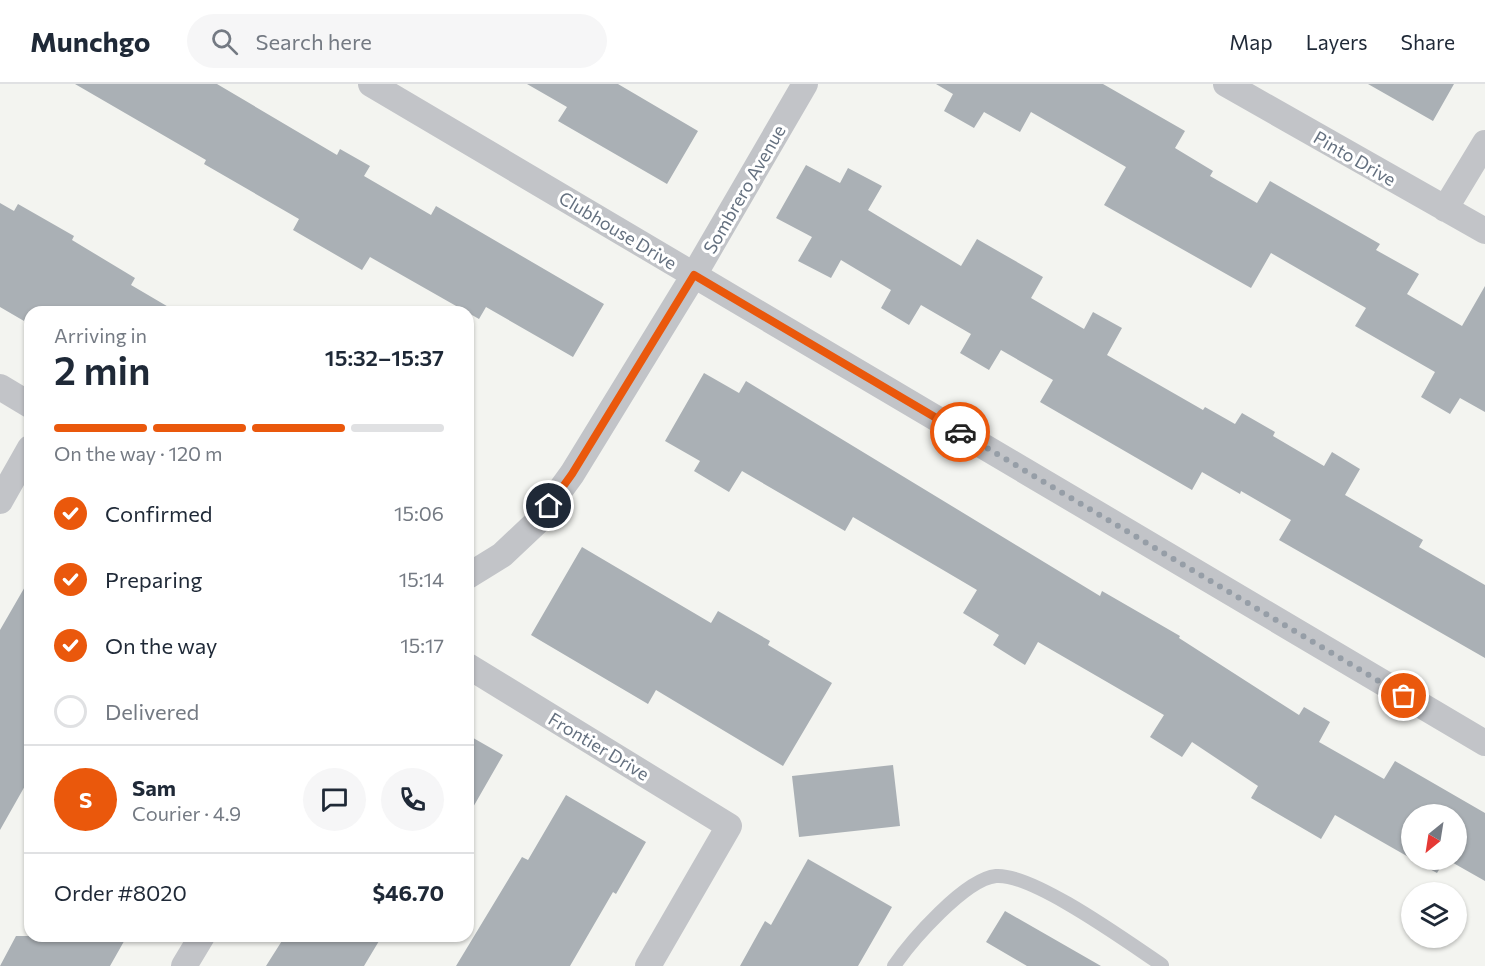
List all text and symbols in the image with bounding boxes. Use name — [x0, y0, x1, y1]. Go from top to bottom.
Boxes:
search box — [187, 14, 607, 68]
text: Munchgo — [30, 24, 151, 58]
icon: search — [208, 25, 241, 58]
text: Search here — [256, 28, 372, 55]
text: Map — [1229, 29, 1273, 54]
text: Layers — [1306, 29, 1368, 54]
text: Share — [1401, 29, 1455, 54]
street label: Sombrero Avenue — [698, 121, 790, 257]
street label: Pinto Drive — [1310, 126, 1400, 190]
street label: Clubhouse Drive — [555, 186, 681, 274]
text: Arriving in — [54, 323, 147, 347]
text: 15:32–15:37 — [325, 344, 444, 371]
text: 2 min — [54, 345, 151, 393]
courier — [930, 402, 990, 462]
icon: car — [944, 416, 977, 449]
text: On the way · 120 m — [54, 441, 222, 465]
pin — [523, 480, 574, 531]
icon: home — [532, 489, 565, 522]
icon: check — [54, 497, 87, 530]
text: Confirmed — [105, 500, 212, 527]
text: 15:06 — [394, 501, 444, 525]
icon: check — [54, 563, 87, 596]
text: Preparing — [105, 566, 202, 593]
text: 15:14 — [399, 567, 444, 591]
icon: check — [54, 629, 87, 662]
text: On the way — [105, 632, 217, 659]
text: 15:17 — [400, 633, 444, 657]
pin — [1378, 670, 1429, 721]
icon: bag — [1387, 679, 1420, 712]
text: Delivered — [105, 698, 199, 725]
street label: Frontier Drive — [545, 707, 653, 785]
button: chat — [303, 768, 366, 831]
button: phone — [381, 768, 444, 831]
text: Sam — [132, 774, 176, 801]
text: S — [79, 786, 92, 813]
text: Courier · 4.9 — [132, 801, 241, 825]
north arrow — [1401, 804, 1467, 870]
map controls — [1401, 804, 1467, 948]
text: Order #8020 — [54, 879, 187, 906]
text: $46.70 — [372, 879, 444, 906]
button: layers — [1401, 882, 1467, 948]

